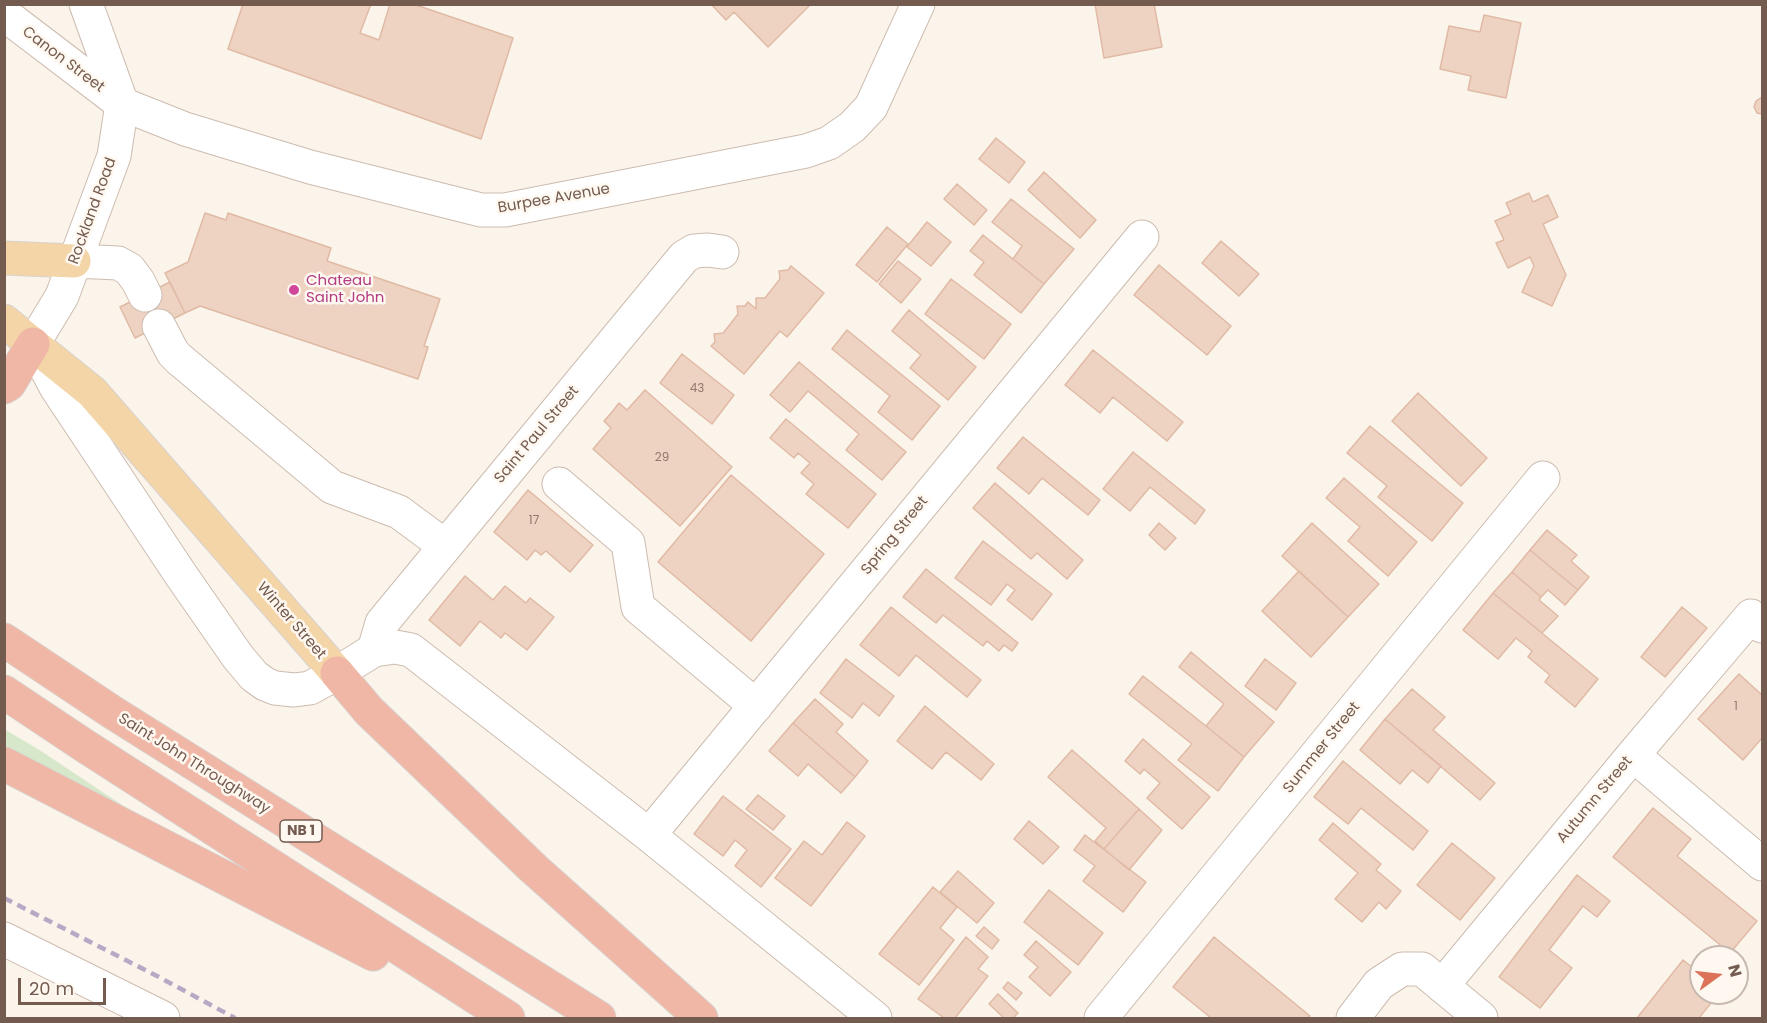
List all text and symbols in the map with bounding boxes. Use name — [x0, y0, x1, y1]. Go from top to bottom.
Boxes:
street label: Canon Street — [18, 23, 108, 97]
street label: Rockland Road — [65, 155, 121, 267]
street label: Burpee Avenue — [497, 180, 611, 218]
place label: Chateau Saint John — [306, 272, 384, 307]
marker: Chateau Saint John — [287, 283, 301, 297]
house number: 43 — [690, 382, 704, 396]
street label: Saint Paul Street — [491, 383, 583, 487]
house number: 29 — [655, 451, 669, 465]
street label: Spring Street — [858, 493, 932, 579]
house number: 17 — [529, 514, 539, 528]
street label: Winter Street — [253, 579, 329, 663]
street label: Summer Street — [1280, 699, 1364, 797]
house number: 1 — [1734, 700, 1738, 714]
street label: Saint John Throughway — [115, 710, 273, 818]
street label: Autumn Street — [1553, 753, 1637, 847]
road number: NB 1 — [280, 820, 322, 842]
north arrow — [1689, 945, 1749, 1005]
text: N — [1722, 962, 1748, 980]
scale bar — [21, 966, 110, 1004]
text: 20 m — [29, 976, 74, 1001]

